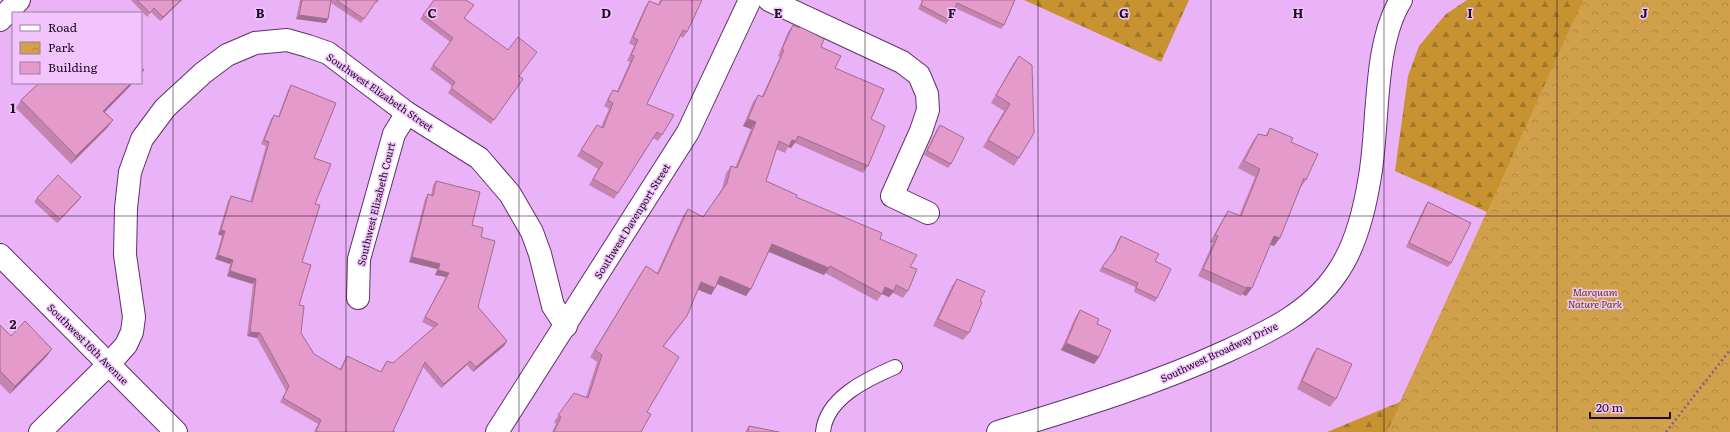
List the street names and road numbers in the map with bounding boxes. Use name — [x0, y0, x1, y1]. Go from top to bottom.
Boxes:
street label: Southwest Elizabeth Street — [324, 49, 437, 134]
street label: Southwest Elizabeth Court — [353, 141, 398, 267]
street label: Southwest Davenport Street — [590, 160, 673, 281]
street label: Southwest 16th Avenue — [44, 300, 132, 388]
street label: Southwest Broadway Drive — [1158, 318, 1280, 385]

